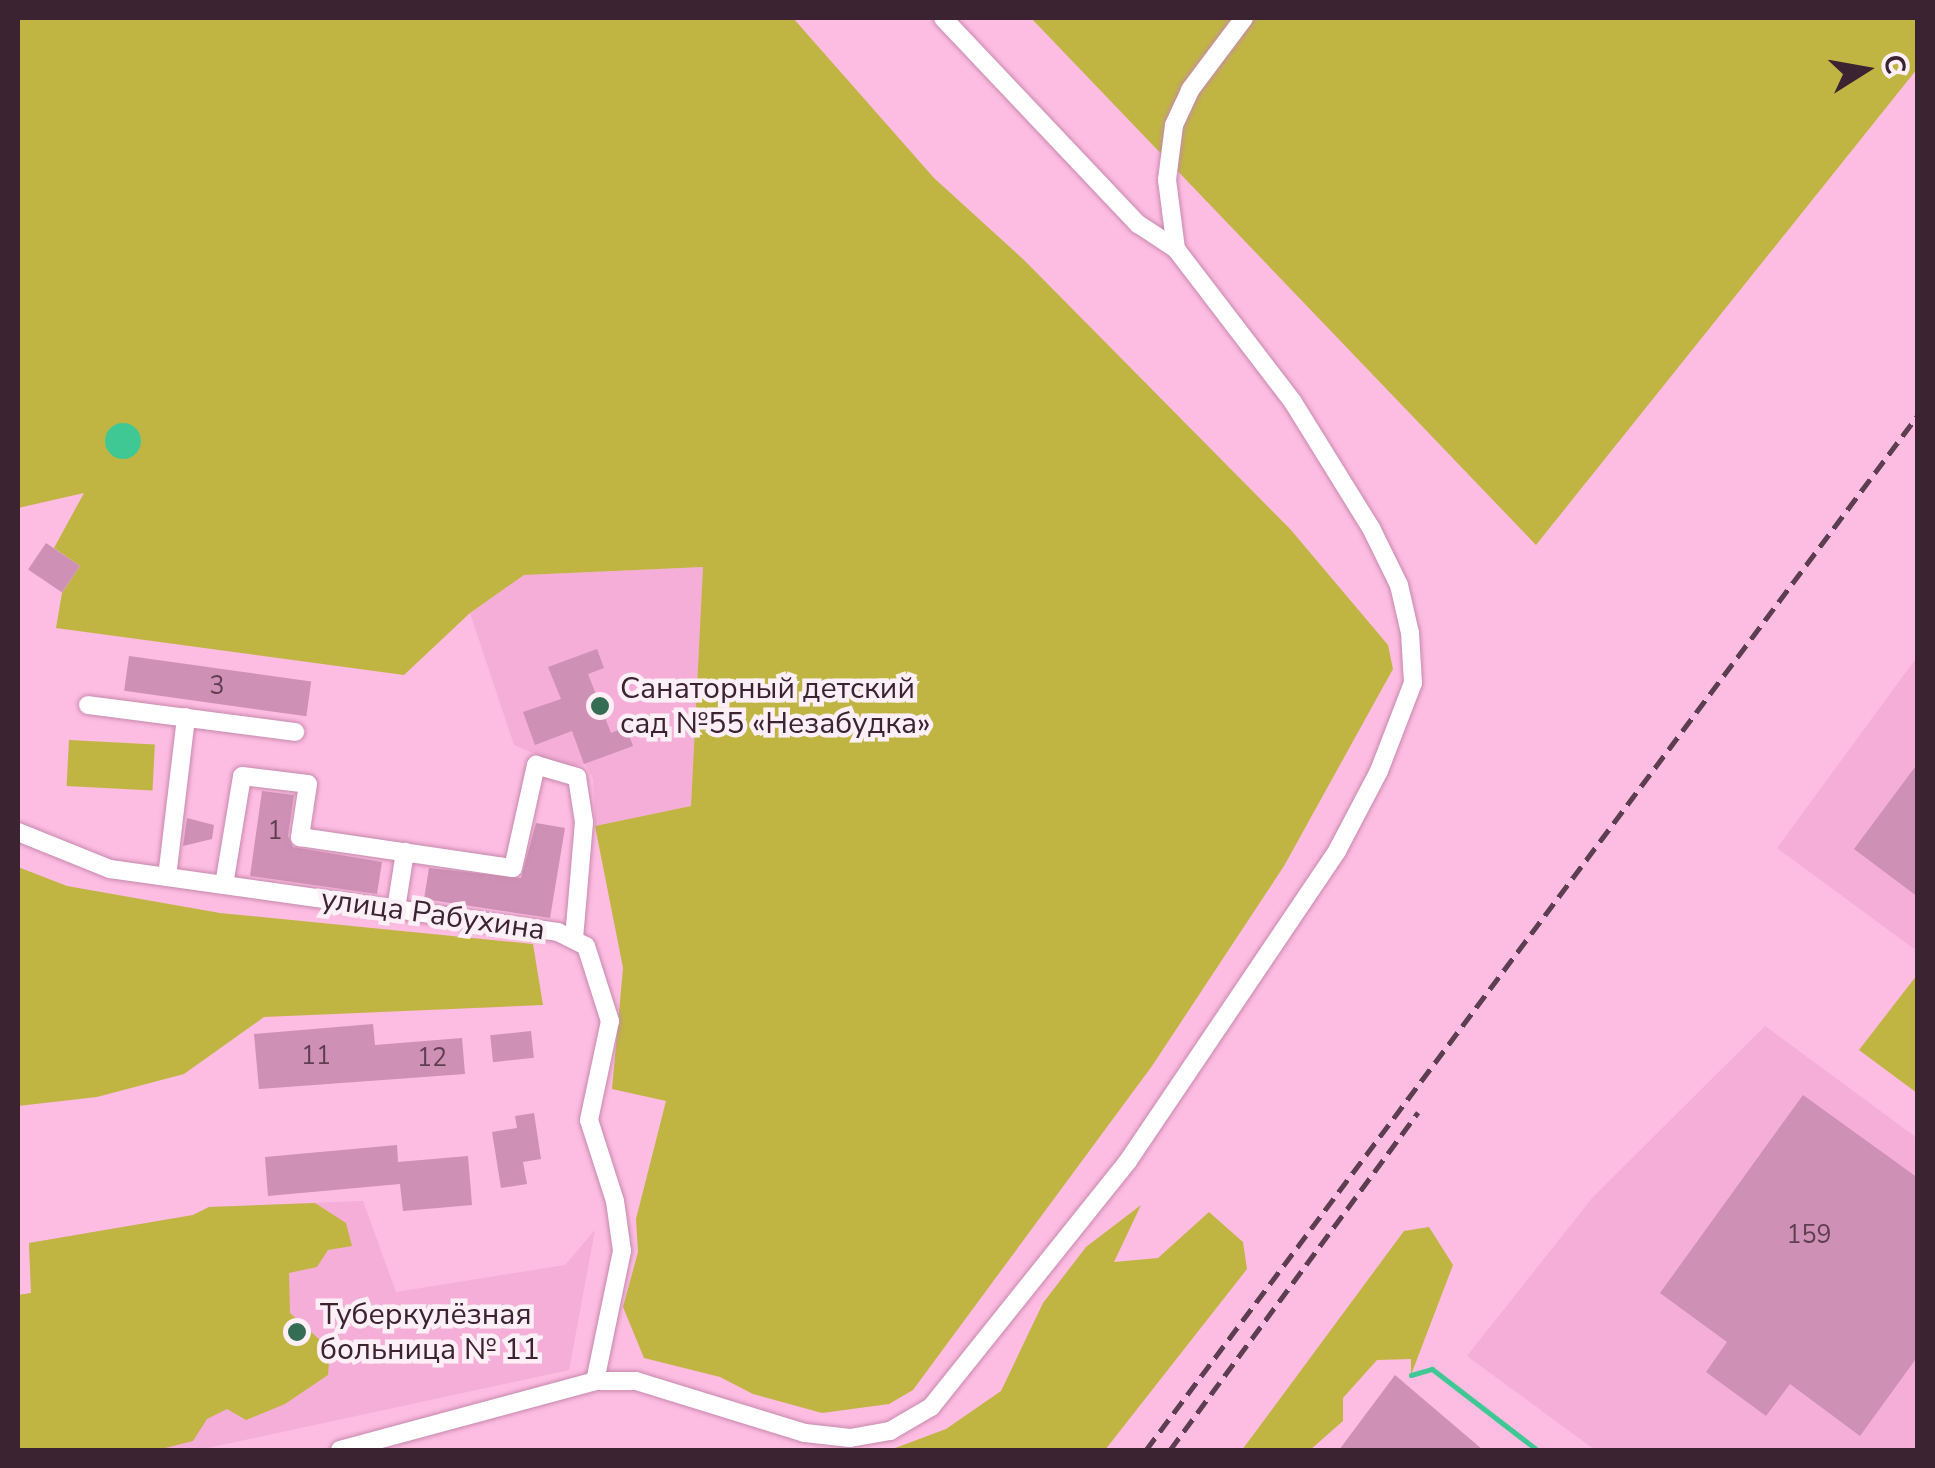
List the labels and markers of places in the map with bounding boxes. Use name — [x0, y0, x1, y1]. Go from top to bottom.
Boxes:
place label: Санаторный детский сад №55 «Незабудка» — [620, 671, 930, 742]
marker: Санаторный детский сад №55 «Незабудка» — [589, 695, 611, 717]
place label: Туберкулёзная больница № 11 — [320, 1297, 540, 1368]
marker: Туберкулёзная больница № 11 — [284, 1319, 310, 1345]

